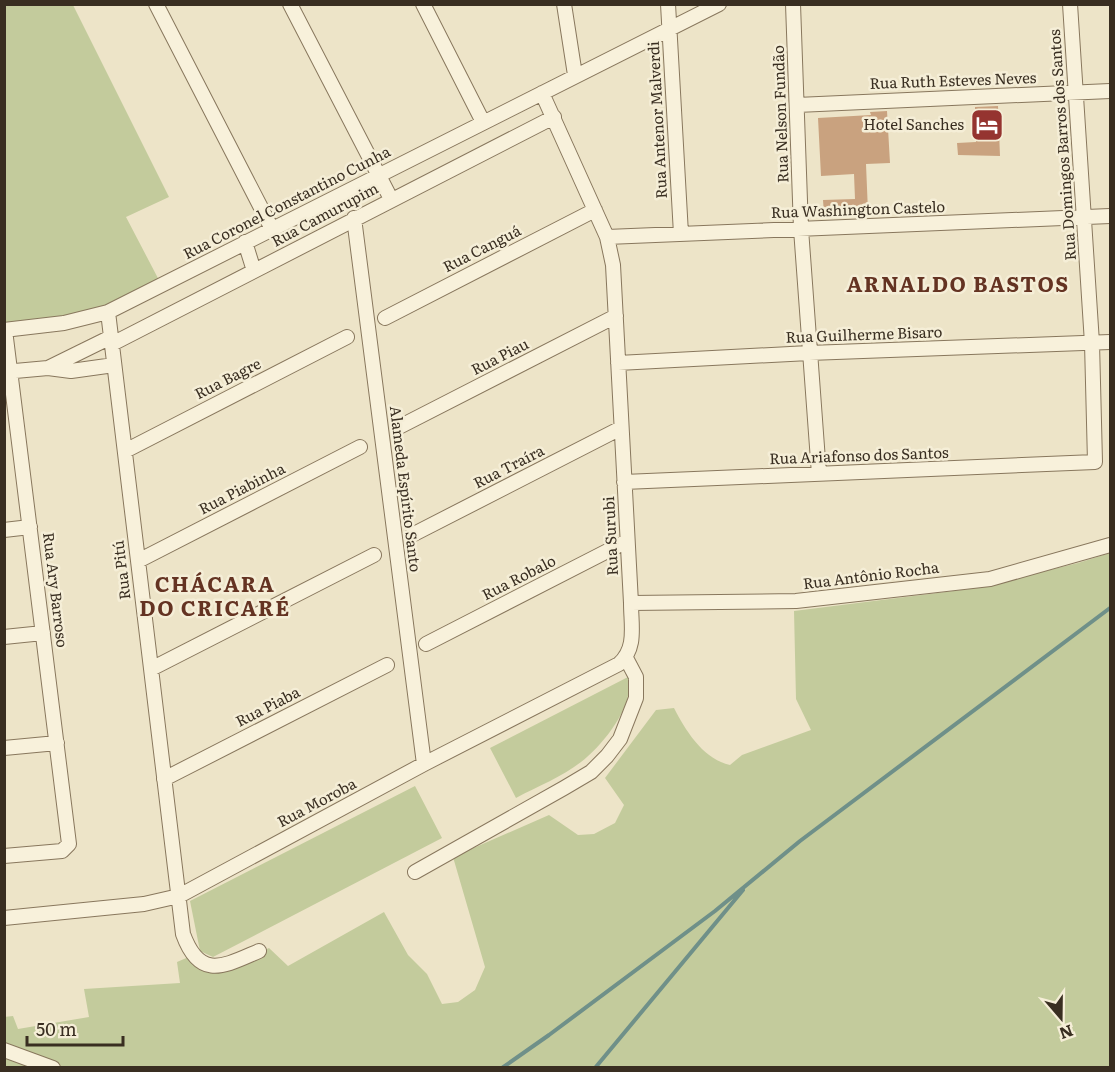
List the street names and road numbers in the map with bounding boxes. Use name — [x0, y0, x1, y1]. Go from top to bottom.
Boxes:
street label: Rua Domingos Barros dos Santos — [1042, 28, 1081, 262]
street label: Rua Antenor Malverdi — [641, 41, 672, 199]
street label: Rua Nelson Fundão — [766, 45, 793, 183]
street label: Rua Ruth Esteves Neves — [869, 65, 1037, 94]
street label: Rua Coronel Constantino Cunha — [179, 139, 395, 264]
street label: Rua Camurupim — [267, 176, 382, 252]
street label: Rua Washington Castelo — [770, 194, 946, 223]
street label: Rua Canguá — [438, 218, 525, 277]
street label: Rua Guilherme Bisaro — [785, 319, 943, 348]
street label: Rua Piau — [466, 331, 533, 380]
street label: Rua Bagre — [190, 351, 265, 404]
street label: Alameda Espírito Santo — [385, 404, 428, 574]
street label: Rua Traíra — [469, 438, 549, 493]
street label: Rua Ariafonso dos Santos — [769, 440, 949, 469]
street label: Rua Piabinha — [194, 456, 289, 519]
street label: Rua Surubi — [596, 496, 623, 576]
street label: Rua Ary Barroso — [38, 531, 75, 649]
street label: Rua Pitú — [105, 539, 136, 601]
street label: Rua Robalo — [477, 548, 560, 605]
street label: Rua Antônio Rocha — [801, 555, 941, 594]
street label: Rua Piaba — [231, 679, 304, 732]
street label: Rua Moroba — [273, 771, 361, 832]

